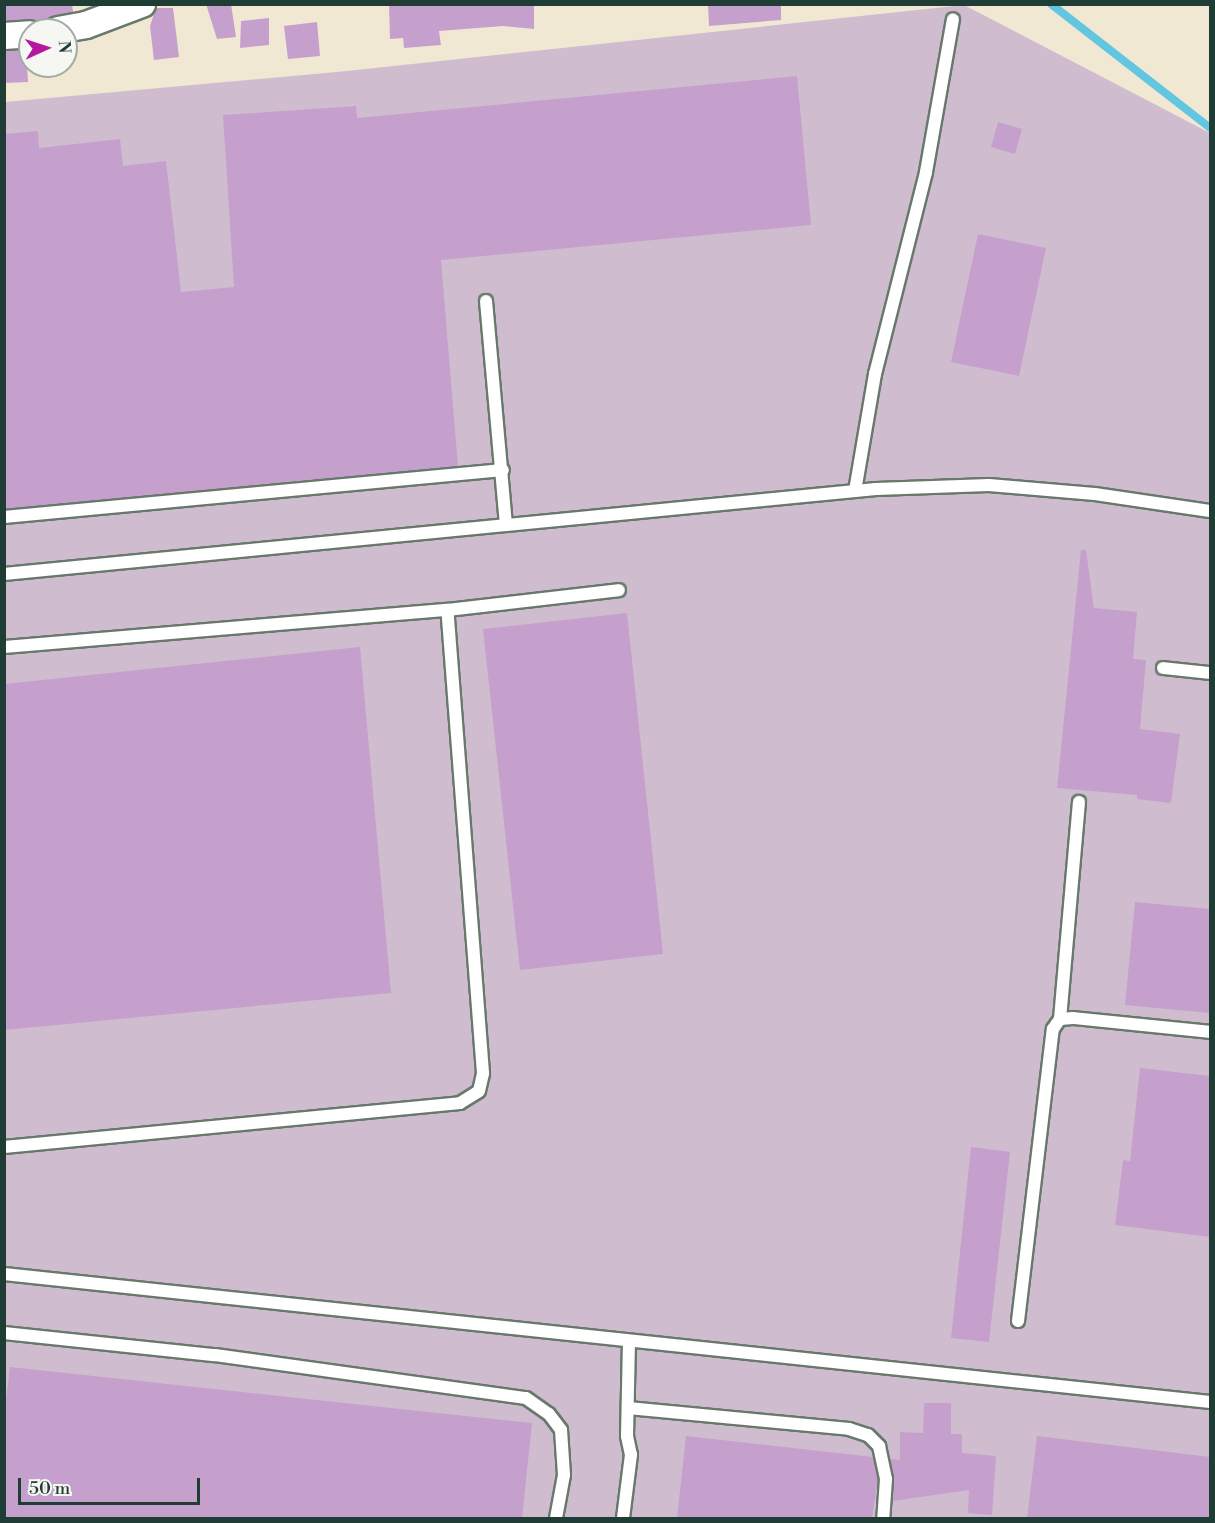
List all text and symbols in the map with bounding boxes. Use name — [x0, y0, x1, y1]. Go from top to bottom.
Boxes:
north arrow — [18, 18, 78, 78]
text: N — [54, 40, 74, 54]
scale bar — [21, 1466, 202, 1504]
text: 50 m — [29, 1477, 70, 1500]

